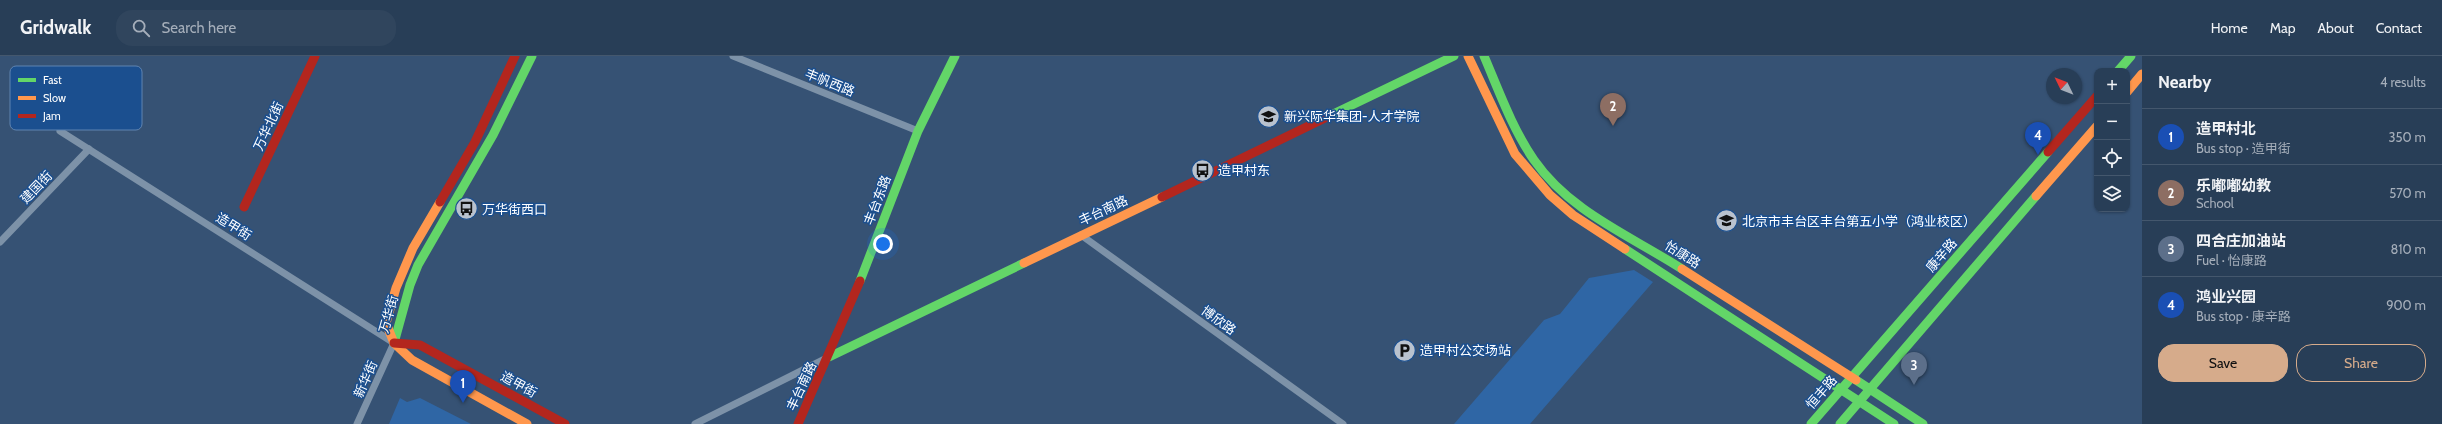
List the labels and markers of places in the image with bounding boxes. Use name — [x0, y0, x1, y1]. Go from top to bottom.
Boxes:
pin: 2 — [1600, 93, 1626, 126]
school or university icon: 新兴际华集团-人才学院 — [1255, 103, 1281, 129]
place label: 新兴际华集团-人才学院 — [1284, 108, 1420, 124]
pin: 4 — [2025, 122, 2051, 155]
bus stop icon: 造甲村东 — [1189, 157, 1215, 183]
place label: 造甲村东 — [1218, 162, 1270, 178]
bus stop icon: 万华街西口 — [454, 196, 480, 222]
place label: 万华街西口 — [482, 201, 547, 217]
school or university icon: 北京市丰台区丰台第五小学（鸿业校区） — [1714, 208, 1740, 234]
place label: 北京市丰台区丰台第五小学（鸿业校区） — [1742, 213, 1976, 229]
parking icon: 造甲村公交场站 — [1391, 337, 1417, 363]
place label: 造甲村公交场站 — [1420, 342, 1511, 358]
pin: 3 — [1901, 352, 1927, 385]
pin: 1 — [450, 370, 476, 403]

